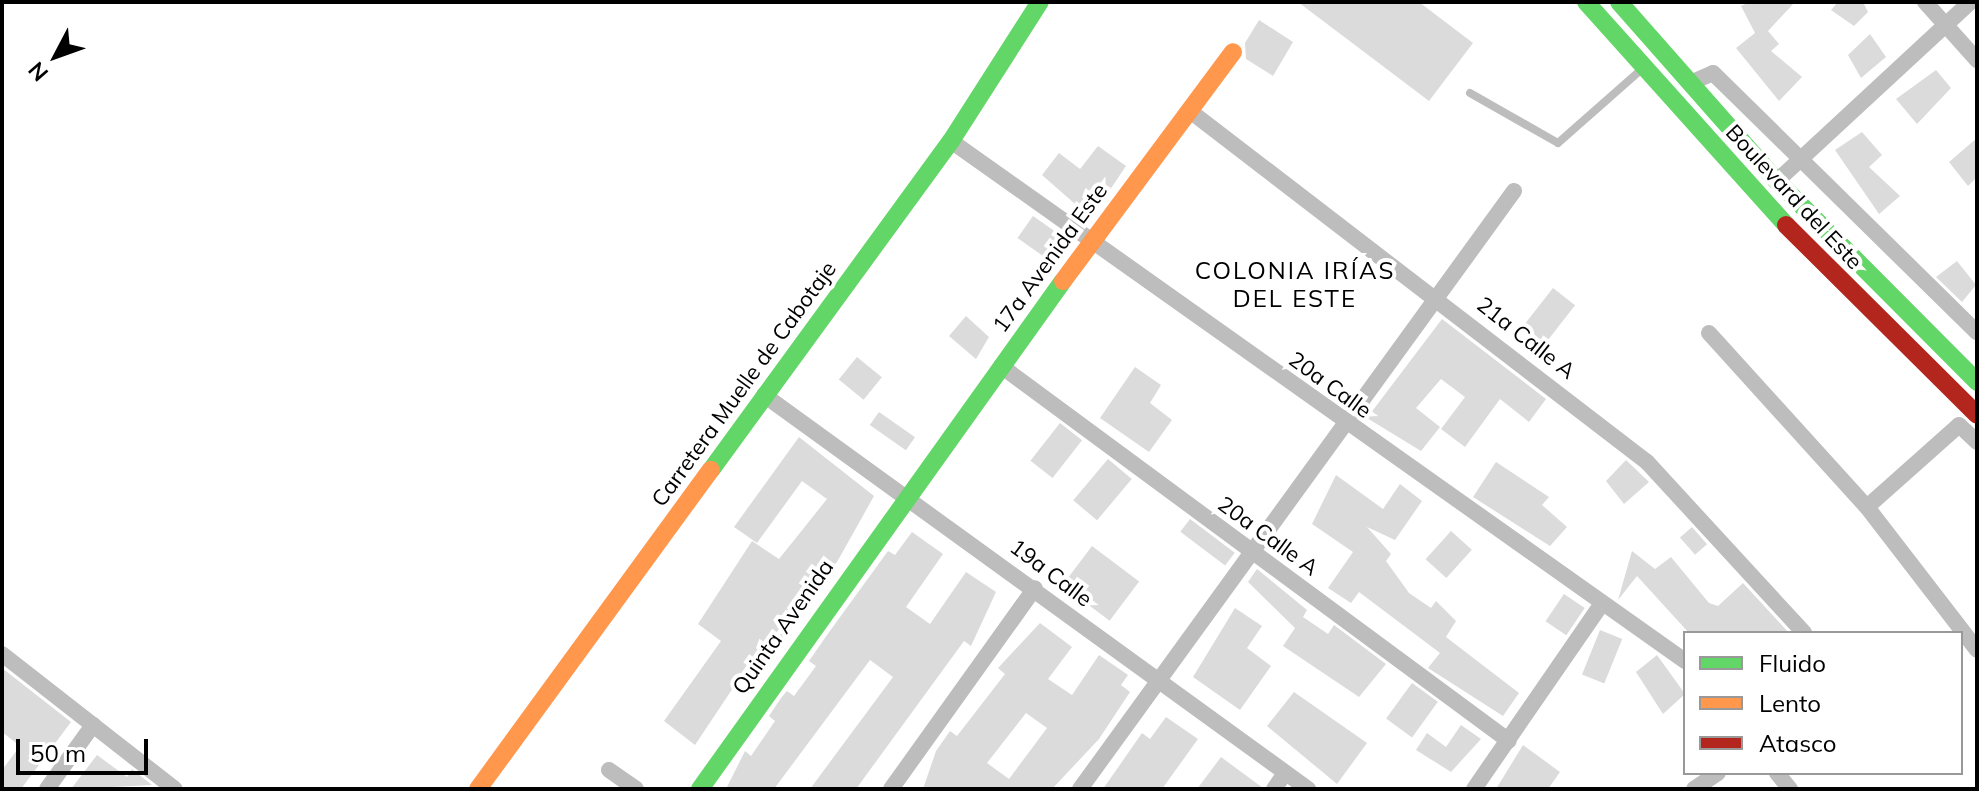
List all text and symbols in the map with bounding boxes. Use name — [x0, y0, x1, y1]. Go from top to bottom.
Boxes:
north arrow — [16, 16, 96, 96]
text: N — [22, 56, 54, 87]
street label: Boulevard del Este — [1720, 119, 1868, 275]
street label: 17a Avenida Este — [987, 178, 1113, 338]
street label: Carretera Muelle de Cabotaje — [646, 256, 842, 512]
district label: COLONIA IRÍAS DEL ESTE — [1195, 257, 1395, 313]
street label: 21a Calle A — [1472, 291, 1580, 385]
street label: 20a Calle — [1284, 346, 1376, 424]
street label: 20a Calle A — [1213, 491, 1323, 581]
street label: 19a Calle — [1005, 534, 1097, 612]
street label: Quinta Avenida — [727, 555, 839, 699]
legend — [1683, 631, 1963, 775]
text: Fluido — [1759, 648, 1826, 678]
text: Lento — [1759, 688, 1821, 718]
scale bar — [20, 723, 152, 773]
text: Atasco — [1759, 728, 1836, 758]
text: 50 m — [30, 738, 86, 768]

